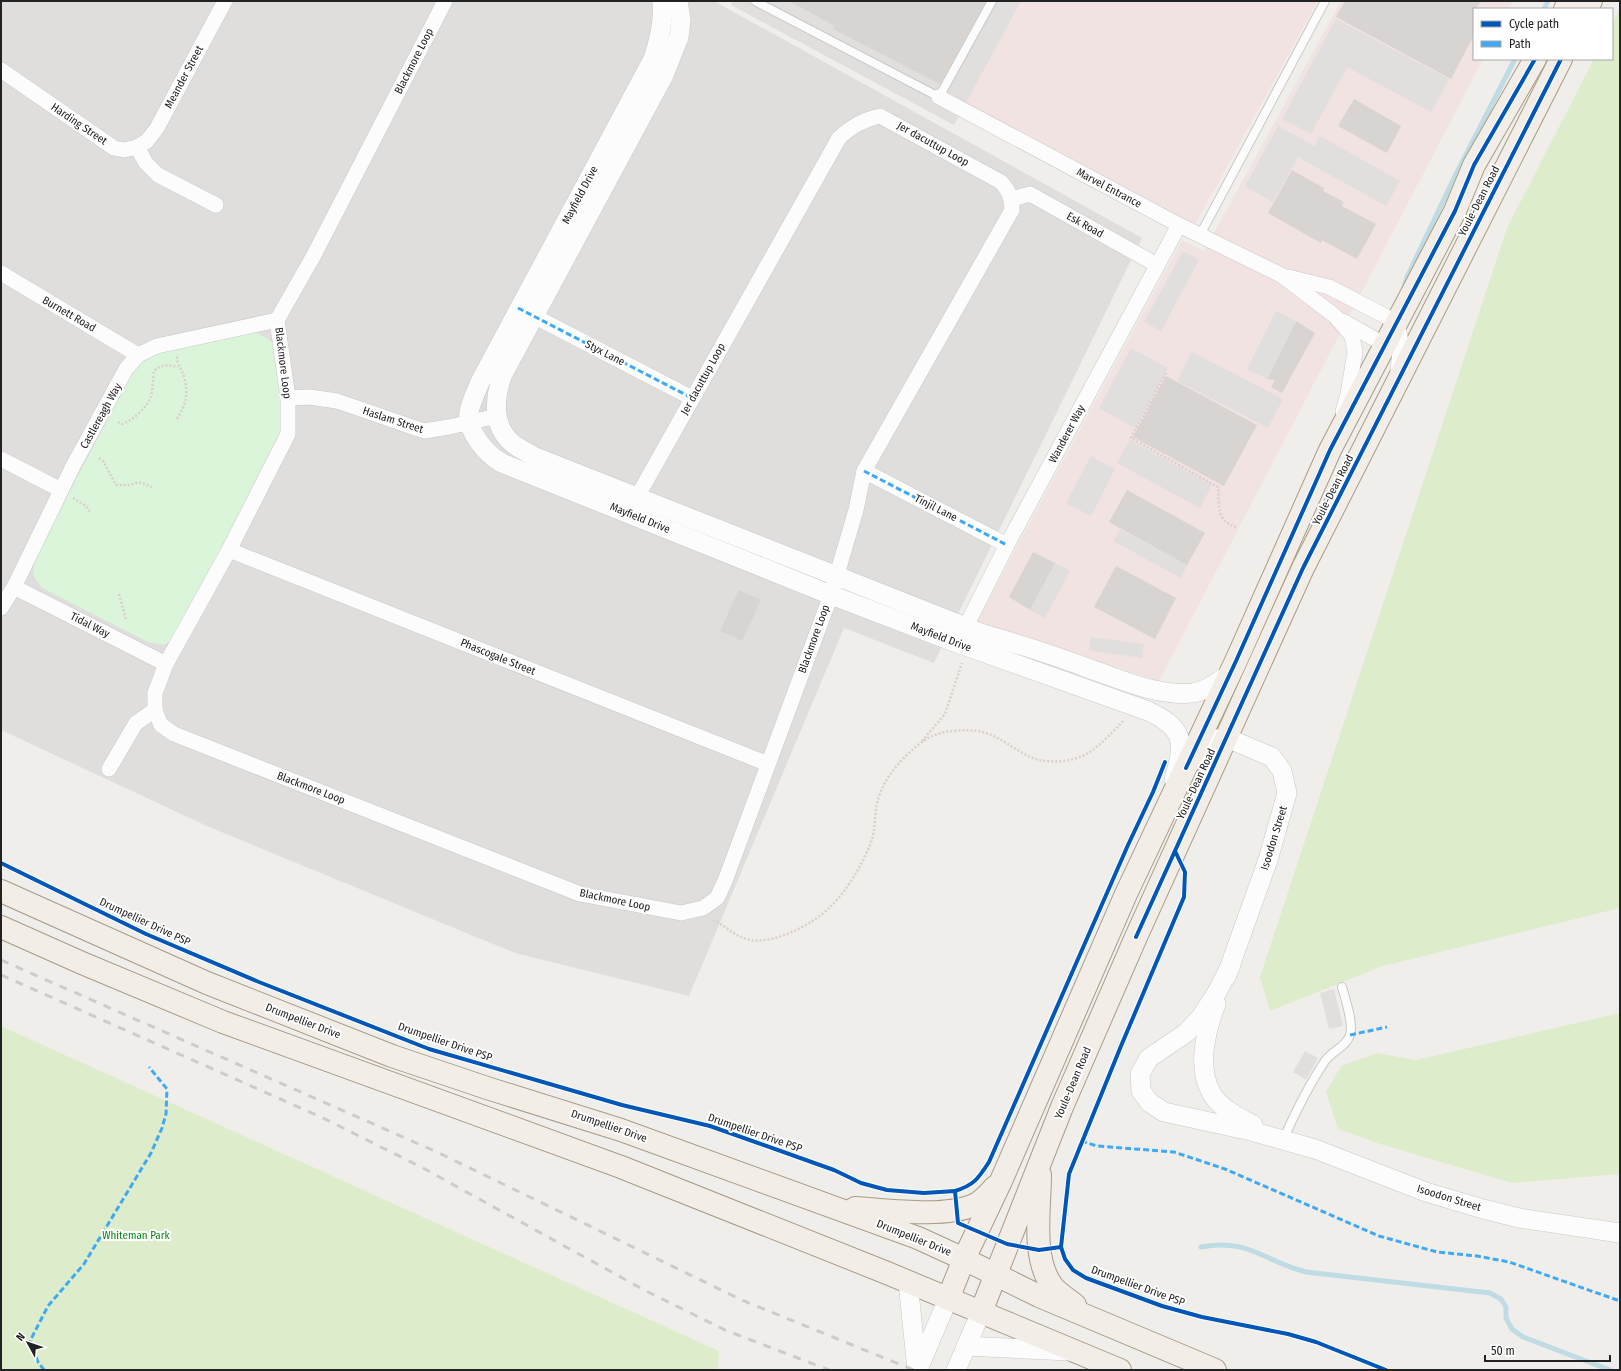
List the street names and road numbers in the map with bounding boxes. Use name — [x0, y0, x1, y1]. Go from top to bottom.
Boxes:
street label: Blackmore Loop — [392, 26, 436, 96]
street label: Meander Street — [162, 43, 206, 111]
street label: Harding Street — [48, 100, 110, 148]
street label: Jer dacuttup Loop — [895, 119, 971, 169]
street label: Mayfield Drive — [559, 164, 601, 226]
street label: Youle-Dean Road — [1456, 164, 1502, 238]
street label: Marvel Entrance — [1074, 165, 1144, 211]
street label: Esk Road — [1064, 210, 1106, 240]
street label: Burnett Road — [40, 294, 98, 334]
street label: Blackmore Loop — [272, 326, 294, 400]
street label: Styx Lane — [583, 338, 627, 368]
street label: Jer dacuttup Loop — [678, 341, 728, 417]
street label: Castlereagh Way — [78, 381, 124, 451]
street label: Wanderer Way — [1046, 403, 1088, 465]
street label: Haslam Street — [361, 404, 425, 436]
street label: Youle-Dean Road — [1310, 453, 1356, 527]
street label: Tinjil Lane — [913, 492, 959, 524]
street label: Mayfield Drive — [608, 500, 672, 536]
street label: Blackmore Loop — [796, 603, 832, 675]
street label: Tidal Way — [68, 610, 112, 640]
street label: Mayfield Drive — [909, 620, 973, 654]
street label: Phascogale Street — [459, 636, 538, 678]
street label: Youle-Dean Road — [1174, 746, 1218, 822]
street label: Blackmore Loop — [275, 769, 347, 807]
street label: Isoodon Street — [1258, 804, 1290, 872]
street label: Blackmore Loop — [578, 886, 652, 914]
street label: Drumpellier Drive PSP — [97, 895, 193, 949]
street label: Drumpellier Drive — [264, 1001, 342, 1041]
street label: Drumpellier Drive PSP — [396, 1020, 494, 1064]
street label: Youle-Dean Road — [1052, 1045, 1094, 1121]
street label: Drumpellier Drive — [569, 1107, 649, 1145]
street label: Drumpellier Drive PSP — [706, 1111, 804, 1155]
street label: Isoodon Street — [1415, 1182, 1483, 1214]
street label: Drumpellier Drive — [875, 1217, 953, 1259]
street label: Drumpellier Drive PSP — [1089, 1263, 1187, 1309]

